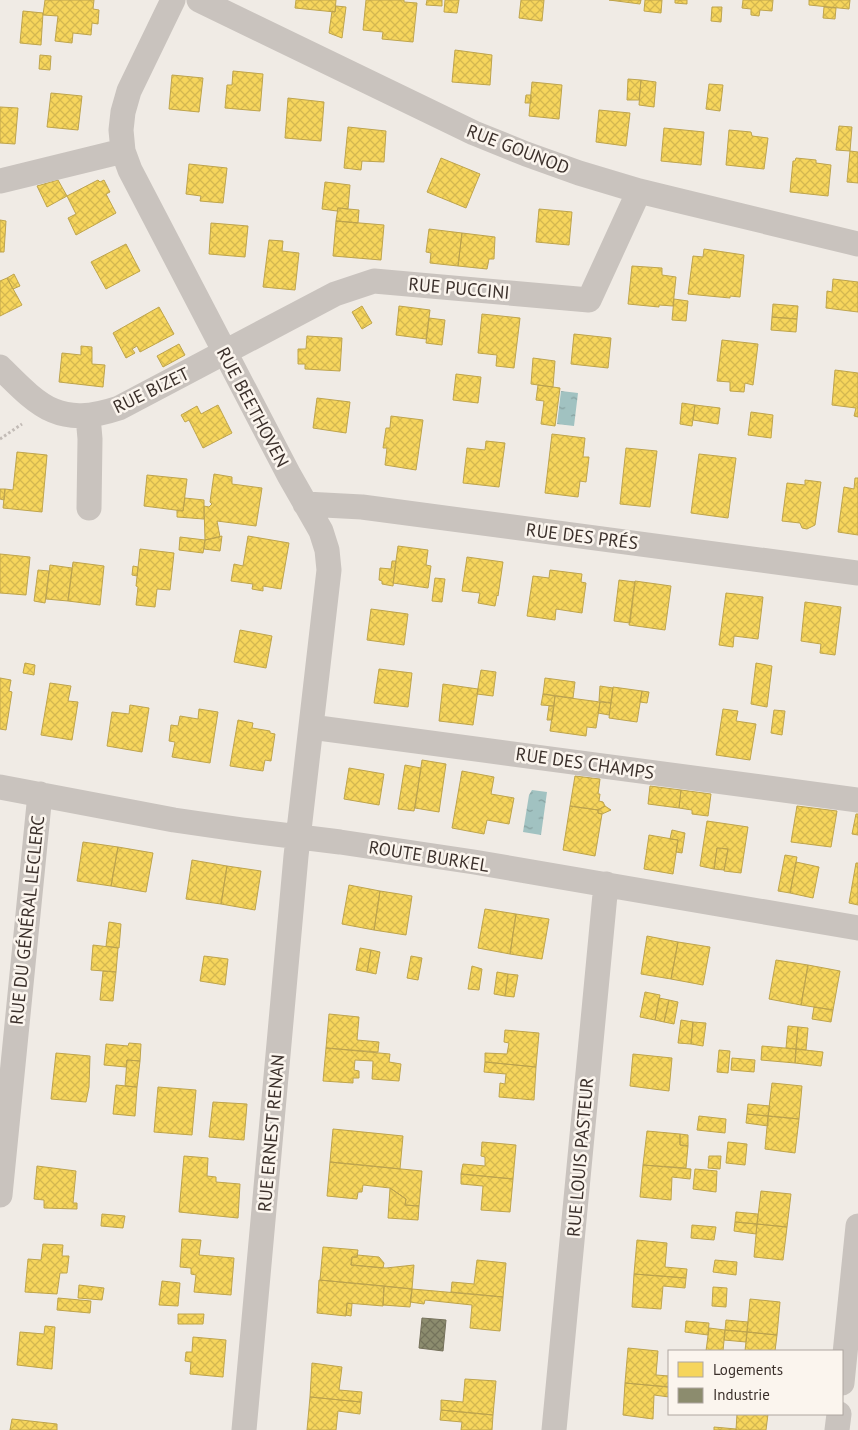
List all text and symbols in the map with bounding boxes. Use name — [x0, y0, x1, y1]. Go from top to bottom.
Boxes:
street label: RUE GOUNOD — [463, 119, 573, 179]
street label: RUE PUCCINI — [407, 272, 511, 304]
street label: RUE BEETHOVEN — [212, 343, 294, 471]
street label: RUE BIZET — [109, 362, 193, 418]
street label: RUE DES PRÉS — [525, 518, 639, 554]
street label: RUE DES CHAMPS — [514, 742, 656, 784]
street label: RUE DU GÉNÉRAL LECLERC — [5, 814, 49, 1026]
street label: ROUTE BURKEL — [367, 835, 491, 877]
street label: RUE ERNEST RENAN — [253, 1053, 289, 1213]
street label: RUE LOUIS PASTEUR — [562, 1076, 598, 1238]
legend — [668, 1350, 843, 1415]
text: Logements — [713, 1360, 783, 1379]
text: Industrie — [713, 1385, 770, 1404]

